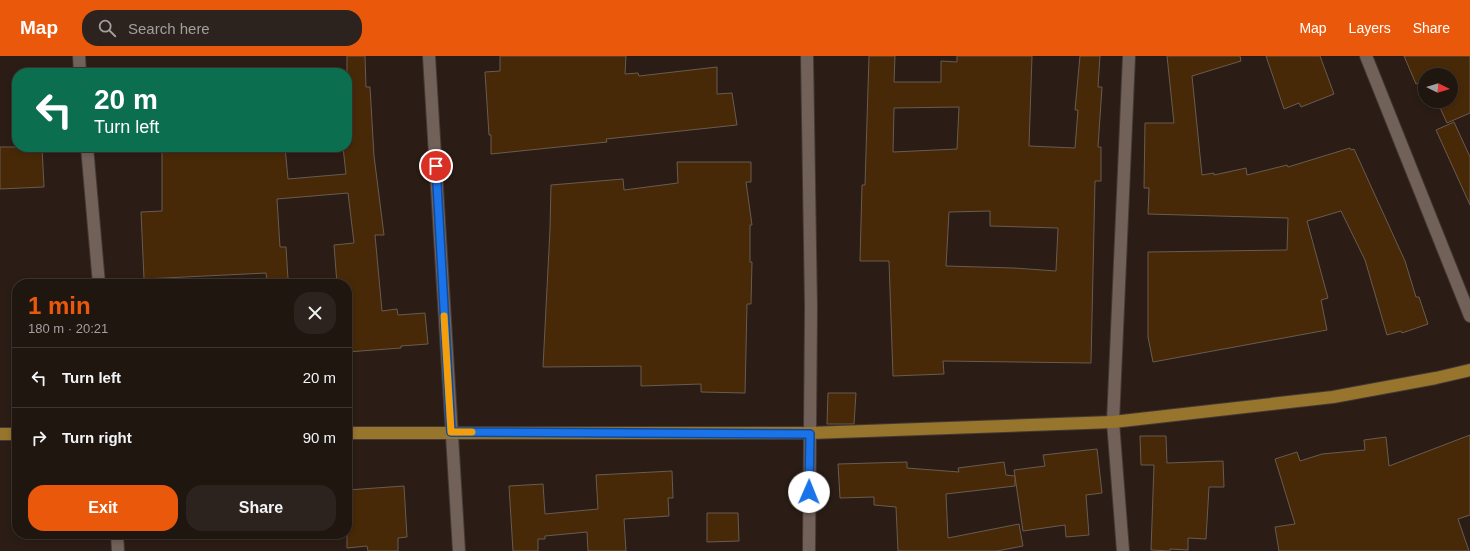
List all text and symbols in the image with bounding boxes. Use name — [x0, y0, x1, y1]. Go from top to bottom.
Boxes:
search box — [82, 10, 362, 46]
text: Map — [20, 17, 58, 38]
icon: search — [96, 17, 118, 39]
text: Search here — [128, 20, 210, 37]
text: Map — [1299, 20, 1327, 36]
text: Layers — [1349, 20, 1391, 36]
text: Share — [1413, 20, 1450, 36]
north arrow — [1418, 68, 1458, 108]
map controls — [1418, 68, 1458, 108]
icon: left — [28, 84, 80, 136]
text: 20 m — [94, 84, 158, 115]
text: Turn left — [94, 117, 159, 137]
pin — [419, 149, 453, 183]
icon: arrive — [425, 155, 447, 177]
text: 1 min — [28, 292, 91, 319]
button: close — [294, 292, 336, 334]
text: 180 m · 20:21 — [28, 321, 108, 336]
icon: left — [28, 367, 50, 389]
text: Turn left — [62, 369, 121, 386]
text: 20 m — [303, 369, 336, 386]
icon: right — [28, 427, 50, 449]
text: Turn right — [62, 429, 132, 446]
text: 90 m — [303, 429, 336, 446]
position arrow — [788, 471, 830, 513]
button: Exit — [28, 485, 178, 531]
button: Share — [186, 485, 336, 531]

